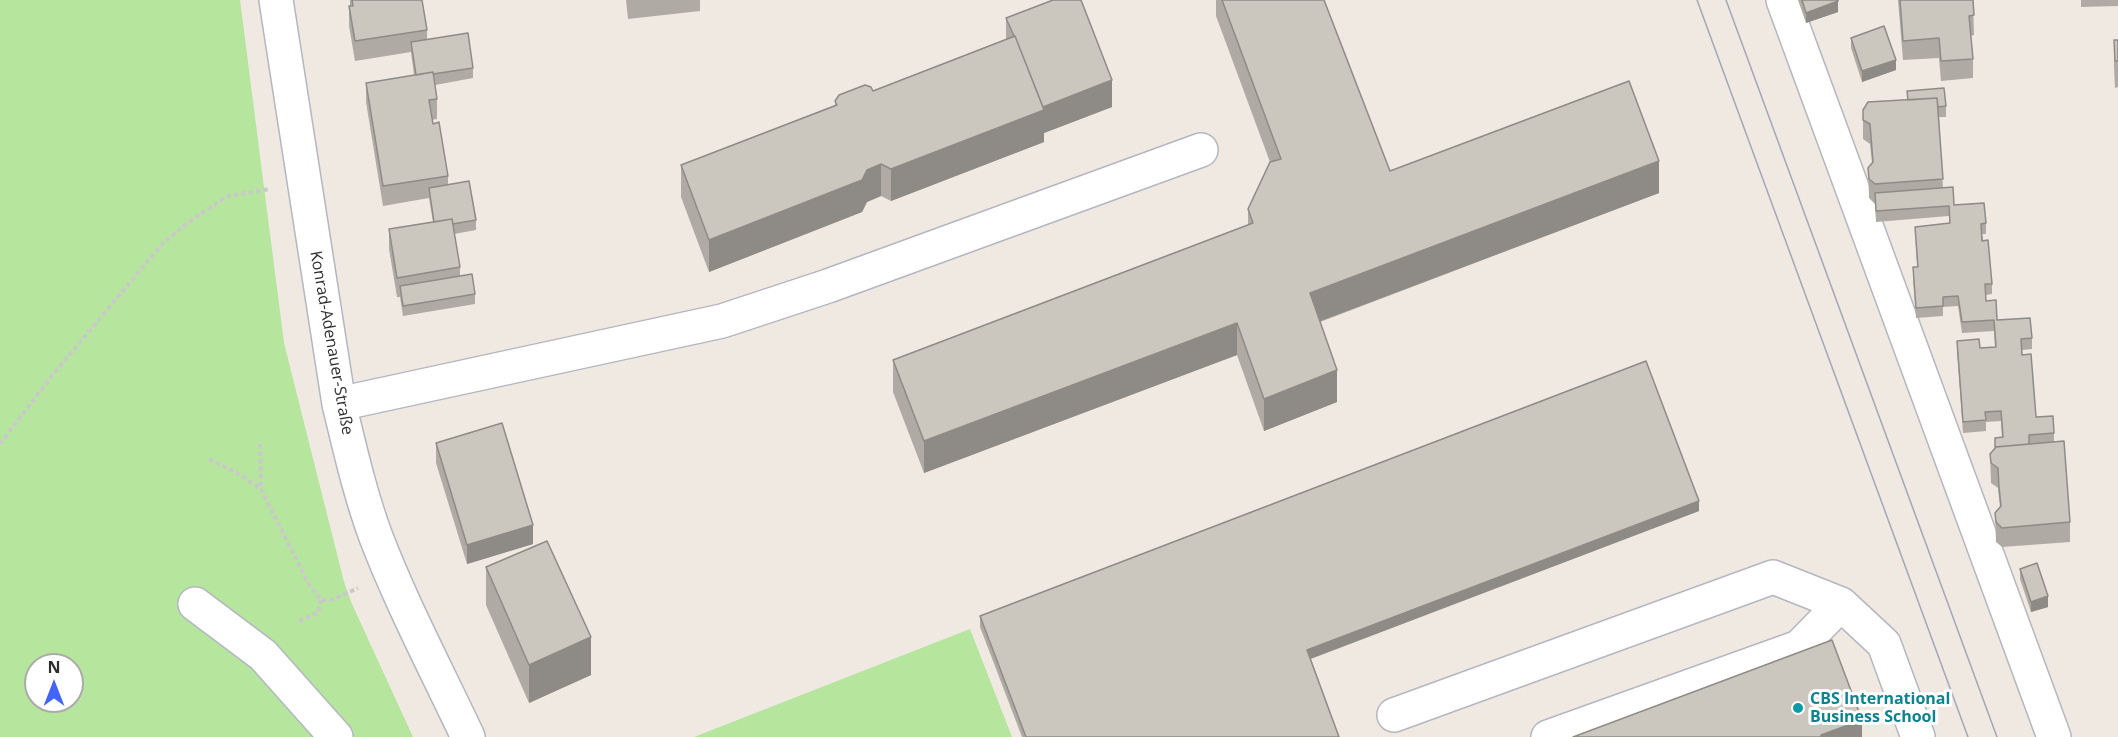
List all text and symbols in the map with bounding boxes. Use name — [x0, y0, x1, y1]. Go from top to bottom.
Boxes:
street label: Konrad-Adenauer-Straße — [305, 249, 357, 437]
north arrow — [24, 653, 84, 713]
text: N — [47, 656, 61, 678]
place label: CBS International Business School — [1810, 689, 1950, 727]
marker: CBS International Business School — [1791, 701, 1805, 715]

